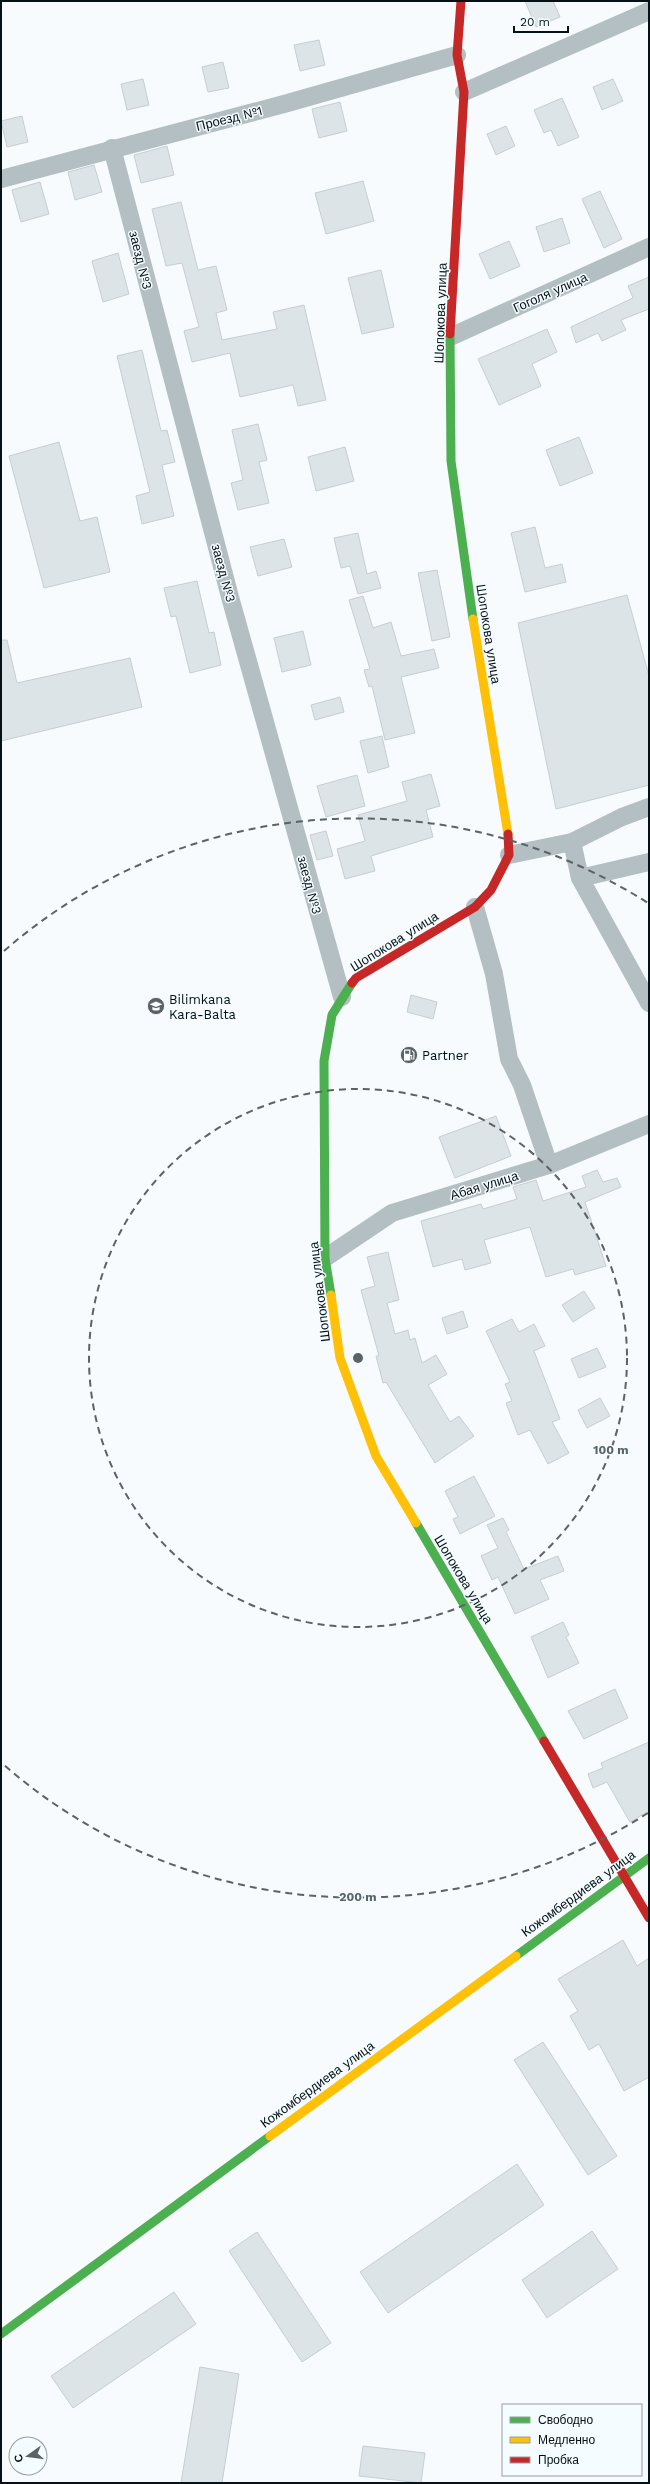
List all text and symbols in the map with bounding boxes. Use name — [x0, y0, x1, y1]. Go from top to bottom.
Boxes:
scale bar — [514, 8, 568, 34]
text: 20 m — [520, 15, 550, 29]
street label: Проезд №1 — [194, 103, 264, 134]
street label: заезд №3 — [126, 229, 155, 291]
street label: Шопокова улица — [431, 262, 450, 364]
street label: Гоголя улица — [511, 269, 590, 315]
street label: заезд №3 — [209, 542, 238, 604]
street label: Шопокова улица — [473, 583, 504, 686]
street label: заезд №3 — [295, 854, 324, 916]
street label: Шопокова улица — [348, 908, 442, 974]
place label: Bilimkana Kara-Balta — [169, 992, 237, 1022]
school or university icon: Bilimkana Kara-Balta — [146, 996, 166, 1016]
fuel station icon: Partner — [399, 1045, 419, 1065]
place label: Partner — [422, 1048, 469, 1063]
street label: Абая улица — [448, 1168, 521, 1203]
street label: Шопокова улица — [306, 1240, 333, 1343]
centre of rings — [351, 1351, 365, 1365]
text: 100 m — [593, 1443, 629, 1457]
street label: Шопокова улица — [431, 1532, 496, 1627]
street label: Кожомбердиева улица — [518, 1847, 639, 1940]
text: 200 m — [339, 1890, 377, 1904]
street label: Кожомбердиева улица — [257, 2038, 378, 2131]
legend — [502, 2404, 642, 2476]
text: Свободно — [538, 2413, 593, 2427]
text: Медленно — [538, 2433, 595, 2447]
north arrow — [8, 2436, 48, 2476]
text: С — [12, 2453, 26, 2464]
text: Пробка — [538, 2453, 579, 2467]

